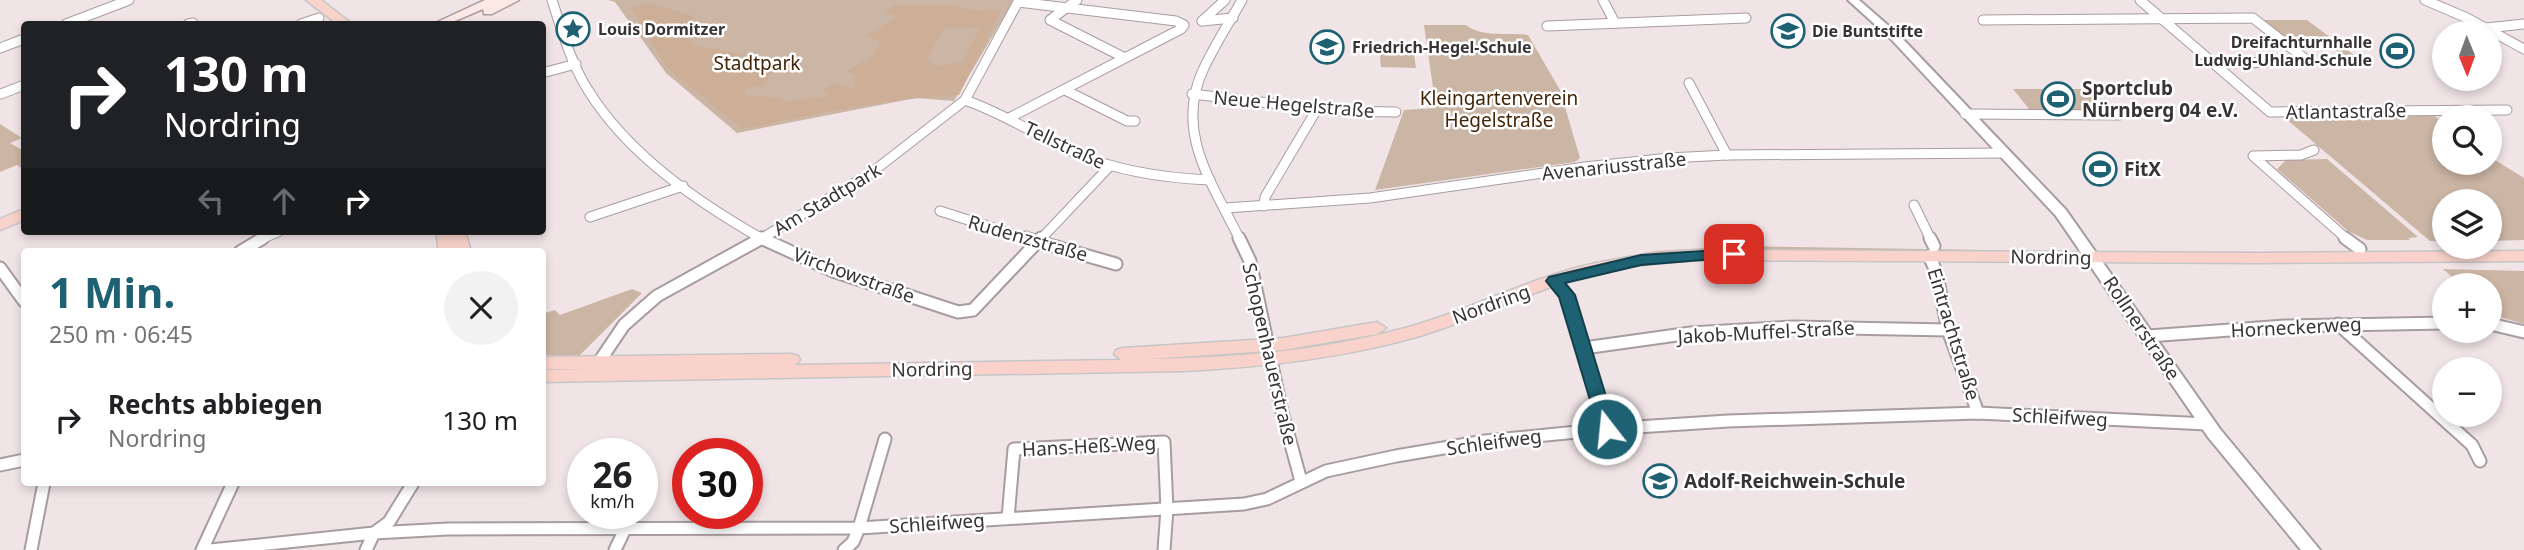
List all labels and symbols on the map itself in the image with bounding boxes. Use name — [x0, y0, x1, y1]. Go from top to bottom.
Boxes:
place icon: Louis Dormitzer — [554, 10, 592, 48]
school or university icon: Die Buntstifte — [1769, 12, 1807, 50]
place label: Louis Dormitzer — [598, 18, 725, 40]
place label: Die Buntstifte — [1812, 20, 1923, 42]
north arrow — [2432, 21, 2502, 91]
school or university icon: Friedrich-Hegel-Schule — [1308, 28, 1346, 66]
place label: Dreifachturnhalle Ludwig-Uhland-Schule — [2194, 31, 2372, 71]
sports icon: Dreifachturnhalle Ludwig-Uhland-Schule — [2378, 32, 2416, 70]
place label: Friedrich-Hegel-Schule — [1352, 36, 1532, 58]
park label: Stadtpark — [714, 50, 800, 76]
place label: Sportclub Nürnberg 04 e.V. — [2082, 75, 2238, 123]
sports icon: Sportclub Nürnberg 04 e.V. — [2039, 80, 2077, 118]
street label: Neue Hegelstraße — [1212, 84, 1376, 124]
park label: Kleingartenverein Hegelstraße — [1420, 85, 1578, 133]
street label: Atlantastraße — [2285, 97, 2407, 125]
street label: Tellstraße — [1020, 115, 1110, 175]
street label: Avenariusstraße — [1540, 145, 1688, 187]
sports icon: FitX — [2081, 150, 2119, 188]
place label: FitX — [2124, 156, 2161, 182]
street label: Am Stadtpark — [768, 157, 886, 241]
street label: Rudenzstraße — [965, 208, 1091, 268]
pin — [1704, 224, 1764, 284]
street label: Virchowstraße — [790, 241, 918, 309]
street label: Nordring — [2010, 243, 2092, 271]
street label: Schopenhauerstraße — [1236, 260, 1304, 448]
street label: Eintrachtstraße — [1922, 265, 1986, 403]
street label: Rollnerstraße — [2098, 271, 2186, 385]
street label: Nordring — [1448, 278, 1534, 330]
street label: Horneckerweg — [2230, 311, 2362, 343]
street label: Jakob-Muffel-Straße — [1675, 314, 1855, 350]
street label: Nordring — [891, 355, 973, 383]
position arrow — [1570, 392, 1644, 466]
street label: Schleifweg — [2012, 402, 2108, 432]
street label: Schleifweg — [1445, 422, 1543, 462]
street label: Hans-Heß-Weg — [1021, 430, 1157, 462]
speed limit sign: 30 — [672, 438, 763, 529]
school or university icon: Adolf-Reichwein-Schule — [1641, 462, 1679, 500]
place label: Adolf-Reichwein-Schule — [1684, 468, 1905, 494]
street label: Schleifweg — [888, 507, 986, 539]

